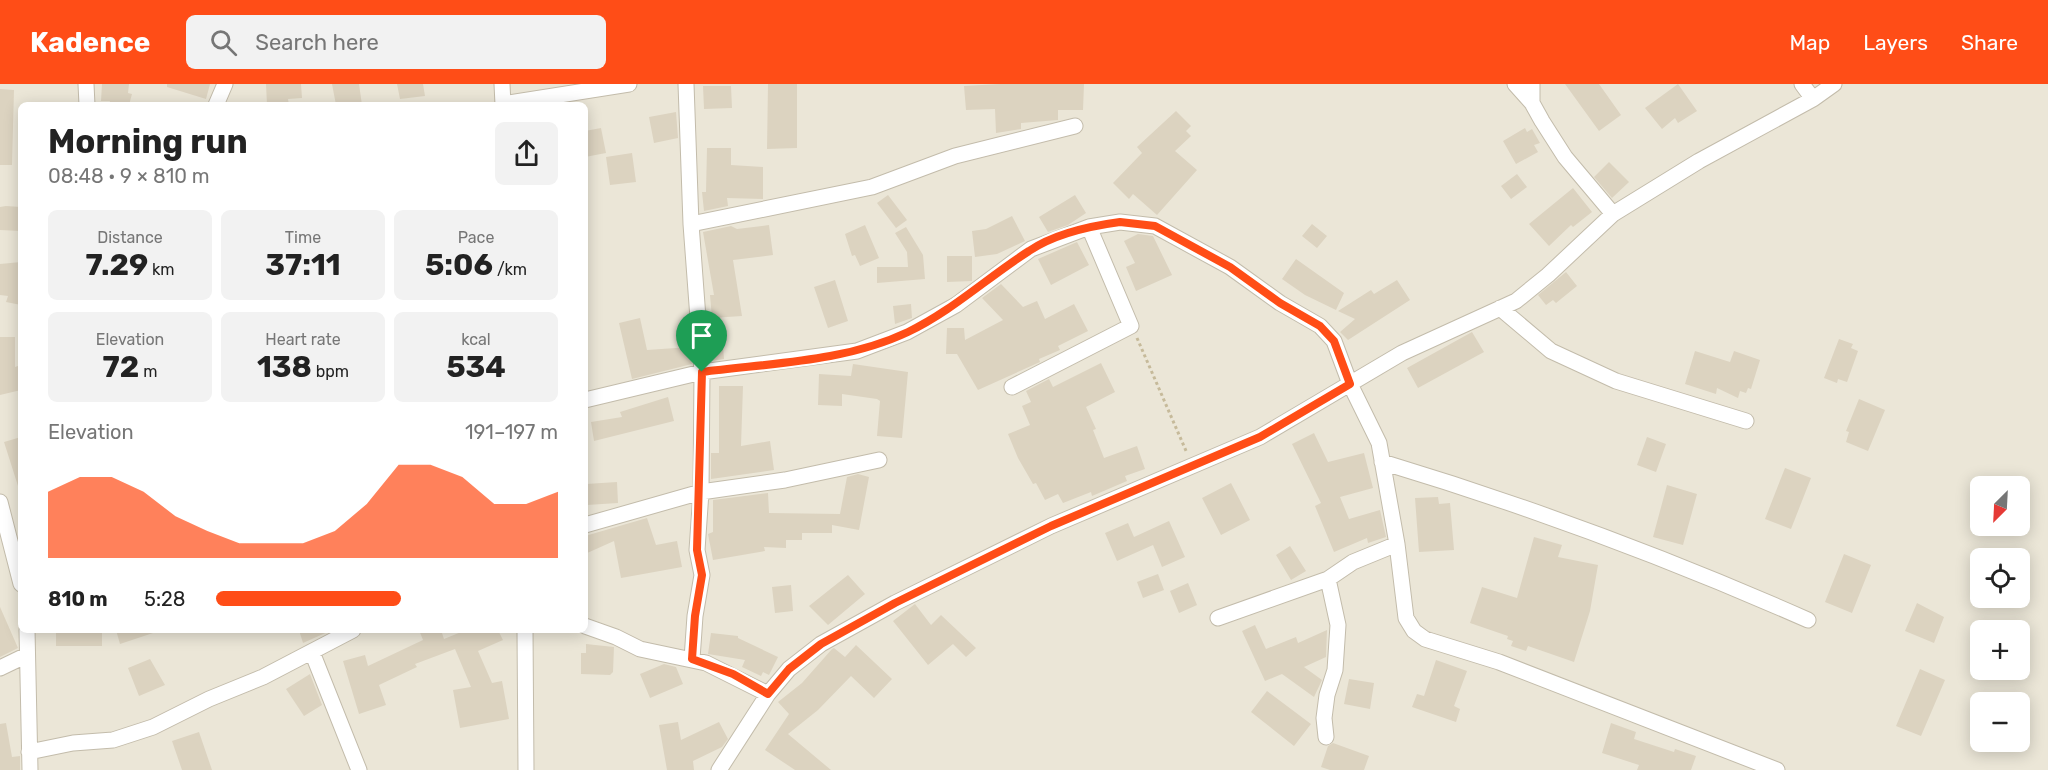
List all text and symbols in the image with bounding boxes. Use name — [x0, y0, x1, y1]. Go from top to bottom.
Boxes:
search box — [186, 15, 606, 69]
text: Kadence — [30, 26, 150, 59]
icon: search — [207, 26, 240, 59]
text: Search here — [255, 29, 379, 56]
text: Map — [1789, 30, 1830, 55]
text: Layers — [1863, 30, 1928, 55]
text: Share — [1961, 30, 2018, 55]
text: Morning run — [48, 122, 248, 161]
button: share — [495, 122, 558, 185]
text: 08:48 · 9 × 810 m — [48, 164, 210, 188]
text: Distance — [97, 228, 163, 247]
text: Time — [285, 228, 321, 247]
text: Pace — [458, 228, 494, 247]
text: 7.29 — [85, 247, 148, 283]
text: 37:11 — [265, 247, 341, 283]
text: 5:06 — [425, 247, 493, 283]
text: km — [148, 260, 175, 279]
text: /km — [493, 260, 527, 279]
pin — [676, 310, 727, 372]
icon: arrive — [685, 319, 718, 352]
text: Elevation — [96, 330, 164, 349]
text: Heart rate — [265, 330, 341, 349]
text: kcal — [461, 330, 491, 349]
text: 72 — [103, 349, 139, 385]
text: 138 — [257, 349, 312, 385]
text: 534 — [446, 349, 506, 385]
text: m — [139, 362, 157, 381]
text: bpm — [312, 362, 349, 381]
text: Elevation — [48, 420, 134, 444]
text: 191–197 m — [465, 420, 558, 444]
north arrow — [1970, 476, 2030, 536]
map controls — [1970, 476, 2030, 752]
button: locate — [1970, 548, 2030, 608]
text: 810 m — [48, 587, 108, 611]
text: 5:28 — [144, 587, 185, 611]
button: + — [1970, 620, 2030, 680]
button: − — [1970, 692, 2030, 752]

